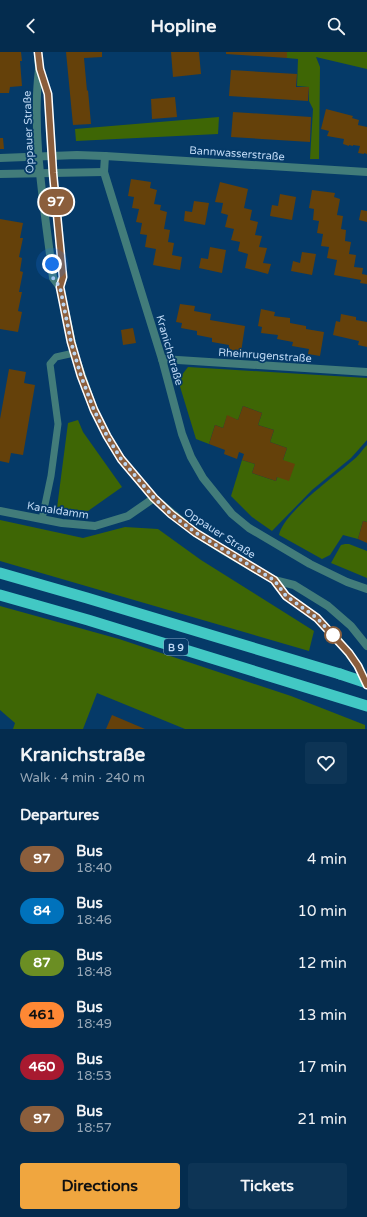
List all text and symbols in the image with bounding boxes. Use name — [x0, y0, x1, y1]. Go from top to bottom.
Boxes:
icon: back — [20, 15, 42, 37]
text: Hopline — [151, 15, 216, 37]
icon: search — [325, 15, 347, 37]
street label: Oppauer Straße — [21, 90, 36, 174]
street label: Bannwasserstraße — [189, 144, 285, 163]
line badge: 97 — [38, 189, 74, 215]
text: 97 — [47, 193, 65, 210]
your location — [42, 254, 62, 274]
street label: Kranichstraße — [153, 313, 186, 387]
street label: Rheinrugenstraße — [218, 346, 312, 365]
street label: Kanaldamm — [26, 499, 90, 522]
street label: Oppauer Straße — [181, 505, 258, 561]
unlabelled marker — [324, 626, 342, 644]
road number: B 9 — [164, 639, 188, 655]
button: heart — [305, 742, 347, 784]
text: Kranichstraße — [20, 744, 145, 766]
text: Walk · 4 min · 240 m — [20, 770, 145, 786]
text: Departures — [20, 806, 99, 824]
text: Bus — [76, 842, 103, 860]
text: 97 — [33, 850, 51, 867]
text: 4 min — [307, 850, 347, 868]
text: 18:40 — [76, 860, 112, 876]
text: Bus — [76, 894, 103, 912]
text: 84 — [33, 902, 51, 919]
text: 10 min — [298, 902, 347, 920]
text: 18:46 — [76, 912, 112, 928]
text: Bus — [76, 946, 103, 964]
text: 87 — [33, 954, 51, 971]
text: 12 min — [298, 954, 347, 972]
text: 18:48 — [76, 964, 112, 980]
text: Bus — [76, 998, 103, 1016]
text: 461 — [29, 1006, 55, 1023]
text: 13 min — [298, 1006, 347, 1024]
text: 18:49 — [76, 1016, 112, 1032]
text: Bus — [76, 1050, 103, 1068]
text: 460 — [29, 1058, 55, 1075]
text: 17 min — [298, 1058, 347, 1076]
text: 18:53 — [76, 1068, 112, 1084]
text: Bus — [76, 1102, 103, 1120]
text: 97 — [33, 1110, 51, 1127]
text: 21 min — [298, 1110, 347, 1128]
text: 18:57 — [76, 1120, 112, 1136]
button: Directions — [20, 1163, 180, 1209]
button: Tickets — [188, 1163, 347, 1209]

